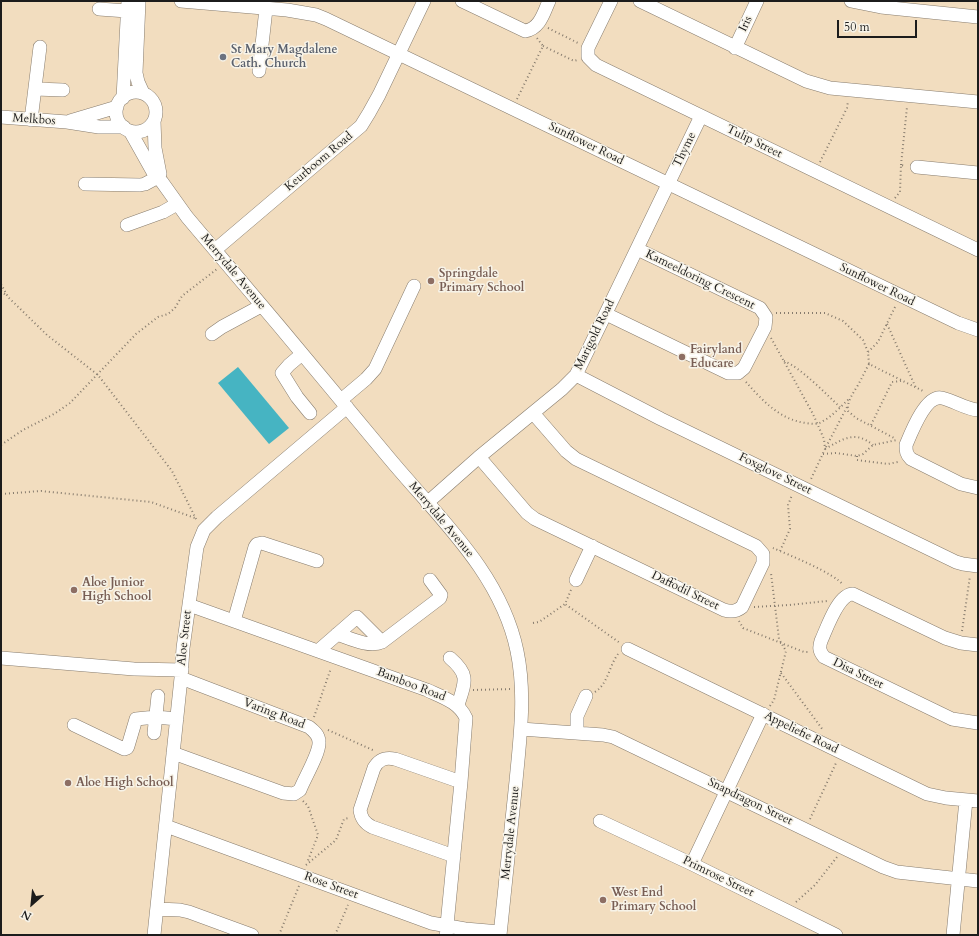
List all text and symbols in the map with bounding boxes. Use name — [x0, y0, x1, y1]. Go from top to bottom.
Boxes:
scale bar — [839, 12, 919, 38]
street label: Iris — [736, 14, 756, 34]
text: 50 m — [844, 19, 870, 35]
place label: St Mary Magdalene Cath. Church — [231, 43, 337, 71]
marker: St Mary Magdalene Cath. Church — [218, 52, 228, 62]
street label: Melkbos — [12, 111, 56, 129]
street label: Sunflower Road — [546, 120, 626, 168]
street label: Tulip Street — [724, 122, 784, 162]
street label: Keurboom Road — [282, 129, 356, 195]
street label: Thyme — [670, 130, 700, 170]
street label: Merrydale Avenue — [197, 231, 269, 313]
street label: Kameeldoring Crescent — [643, 247, 757, 313]
street label: Sunflower Road — [837, 261, 917, 309]
place label: Springdale Primary School — [439, 267, 524, 295]
marker: Springdale Primary School — [426, 276, 436, 286]
street label: Marigold Road — [572, 297, 618, 373]
place label: Fairyland Educare — [690, 343, 742, 371]
marker: Fairyland Educare — [677, 352, 687, 362]
street label: Foxglove Street — [736, 450, 814, 498]
street label: Merrydale Avenue — [405, 479, 477, 561]
street label: Daffodil Street — [649, 568, 721, 614]
place label: Aloe Junior High School — [82, 576, 151, 604]
marker: Aloe Junior High School — [69, 585, 79, 595]
street label: Aloe Street — [175, 610, 195, 666]
street label: Disa Street — [830, 656, 886, 692]
street label: Bamboo Road — [375, 665, 447, 705]
street label: Varing Road — [241, 696, 307, 732]
street label: Appeliefie Road — [762, 709, 840, 757]
street label: Snapdragon Street — [705, 775, 795, 829]
place label: Aloe High School — [76, 776, 174, 790]
marker: Aloe High School — [63, 778, 73, 788]
street label: Merrydale Avenue — [499, 785, 523, 881]
street label: Primrose Street — [680, 854, 756, 900]
street label: Rose Street — [302, 870, 360, 902]
north arrow — [12, 884, 52, 924]
place label: West End Primary School — [611, 886, 696, 914]
marker: West End Primary School — [598, 895, 608, 905]
text: N — [19, 906, 34, 924]

